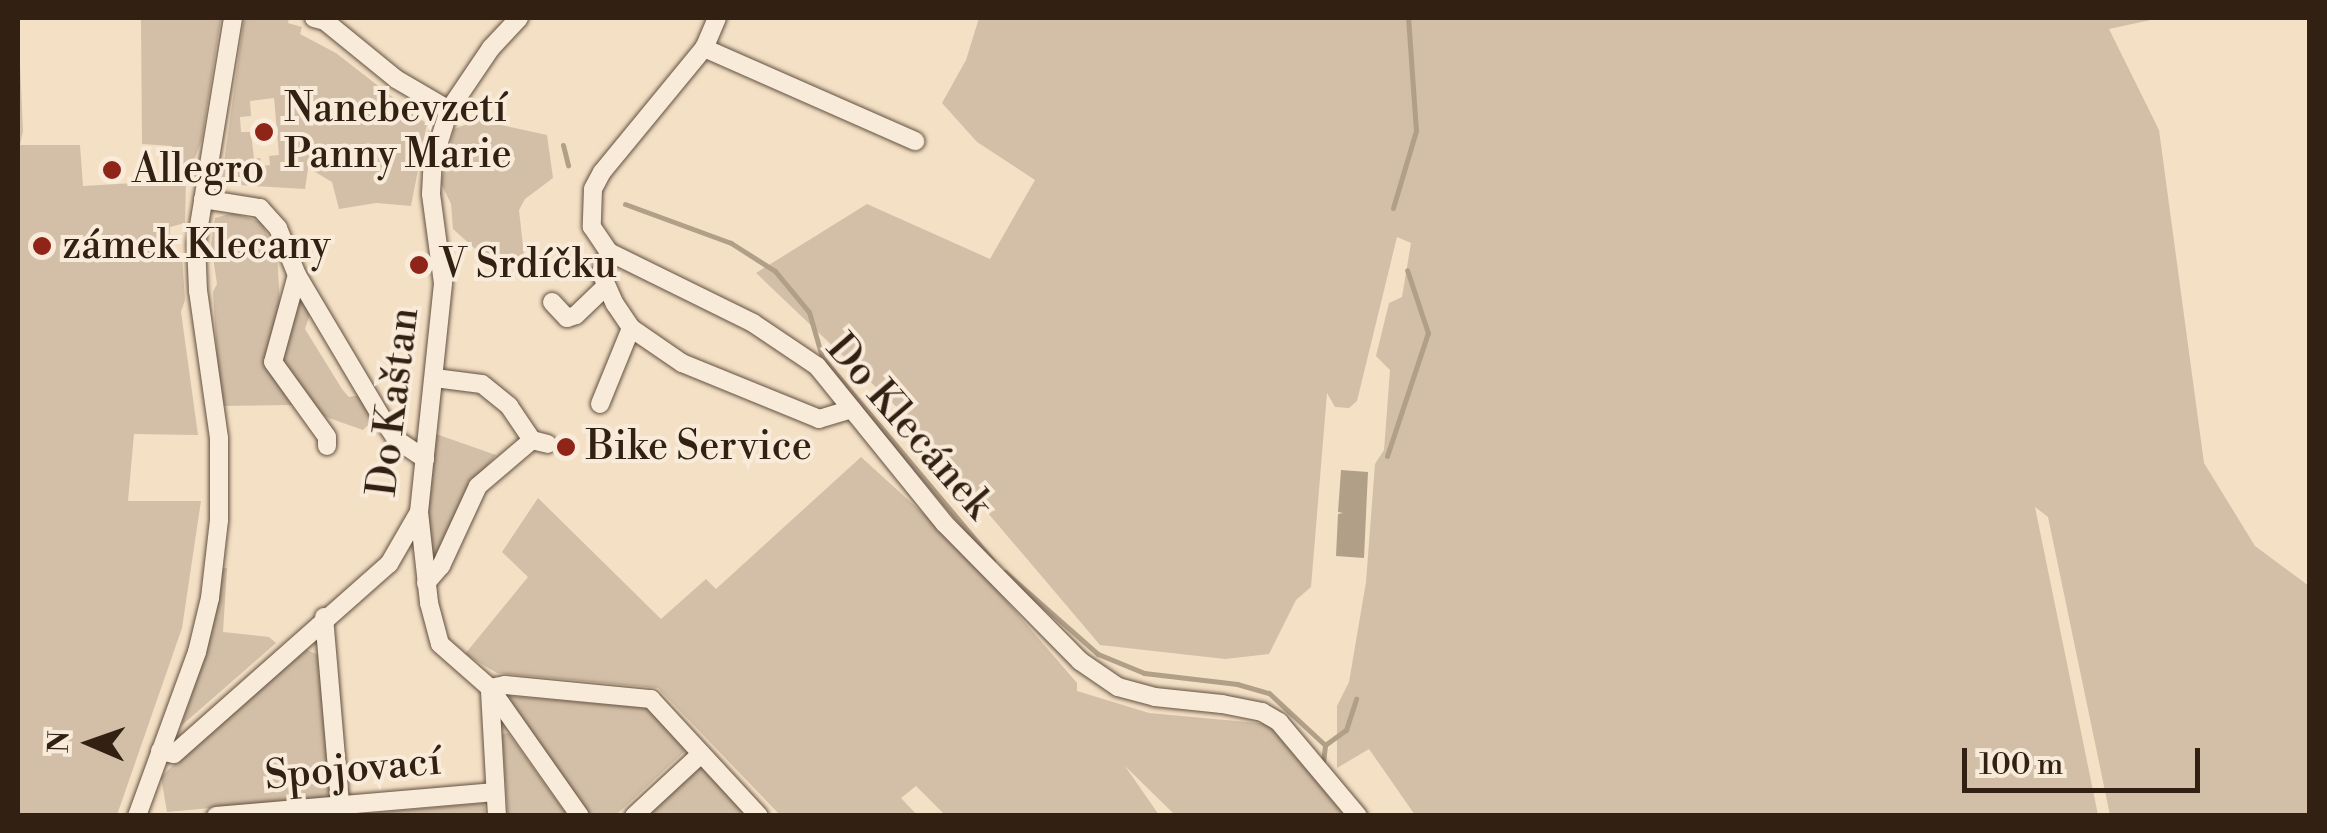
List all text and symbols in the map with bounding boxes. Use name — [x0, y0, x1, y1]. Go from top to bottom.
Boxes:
place label: Nanebevzetí Panny Marie — [284, 85, 512, 179]
marker: Nanebevzetí Panny Marie — [253, 121, 275, 143]
place label: Allegro — [132, 146, 264, 194]
marker: Allegro — [101, 159, 123, 181]
place label: zámek Klecany — [62, 222, 330, 270]
marker: zámek Klecany — [31, 235, 53, 257]
place label: V Srdíčku — [439, 241, 617, 289]
marker: V Srdíčku — [408, 254, 430, 276]
street label: Do Kaštan — [359, 305, 429, 499]
street label: Do Klecánek — [816, 325, 1002, 529]
place label: Bike Service — [586, 423, 812, 471]
marker: Bike Service — [555, 436, 577, 458]
north arrow — [40, 693, 140, 793]
scale bar — [1967, 728, 2204, 790]
text: N — [42, 730, 77, 754]
street label: Spojovací — [263, 737, 443, 801]
text: 100 m — [1979, 746, 2063, 784]

